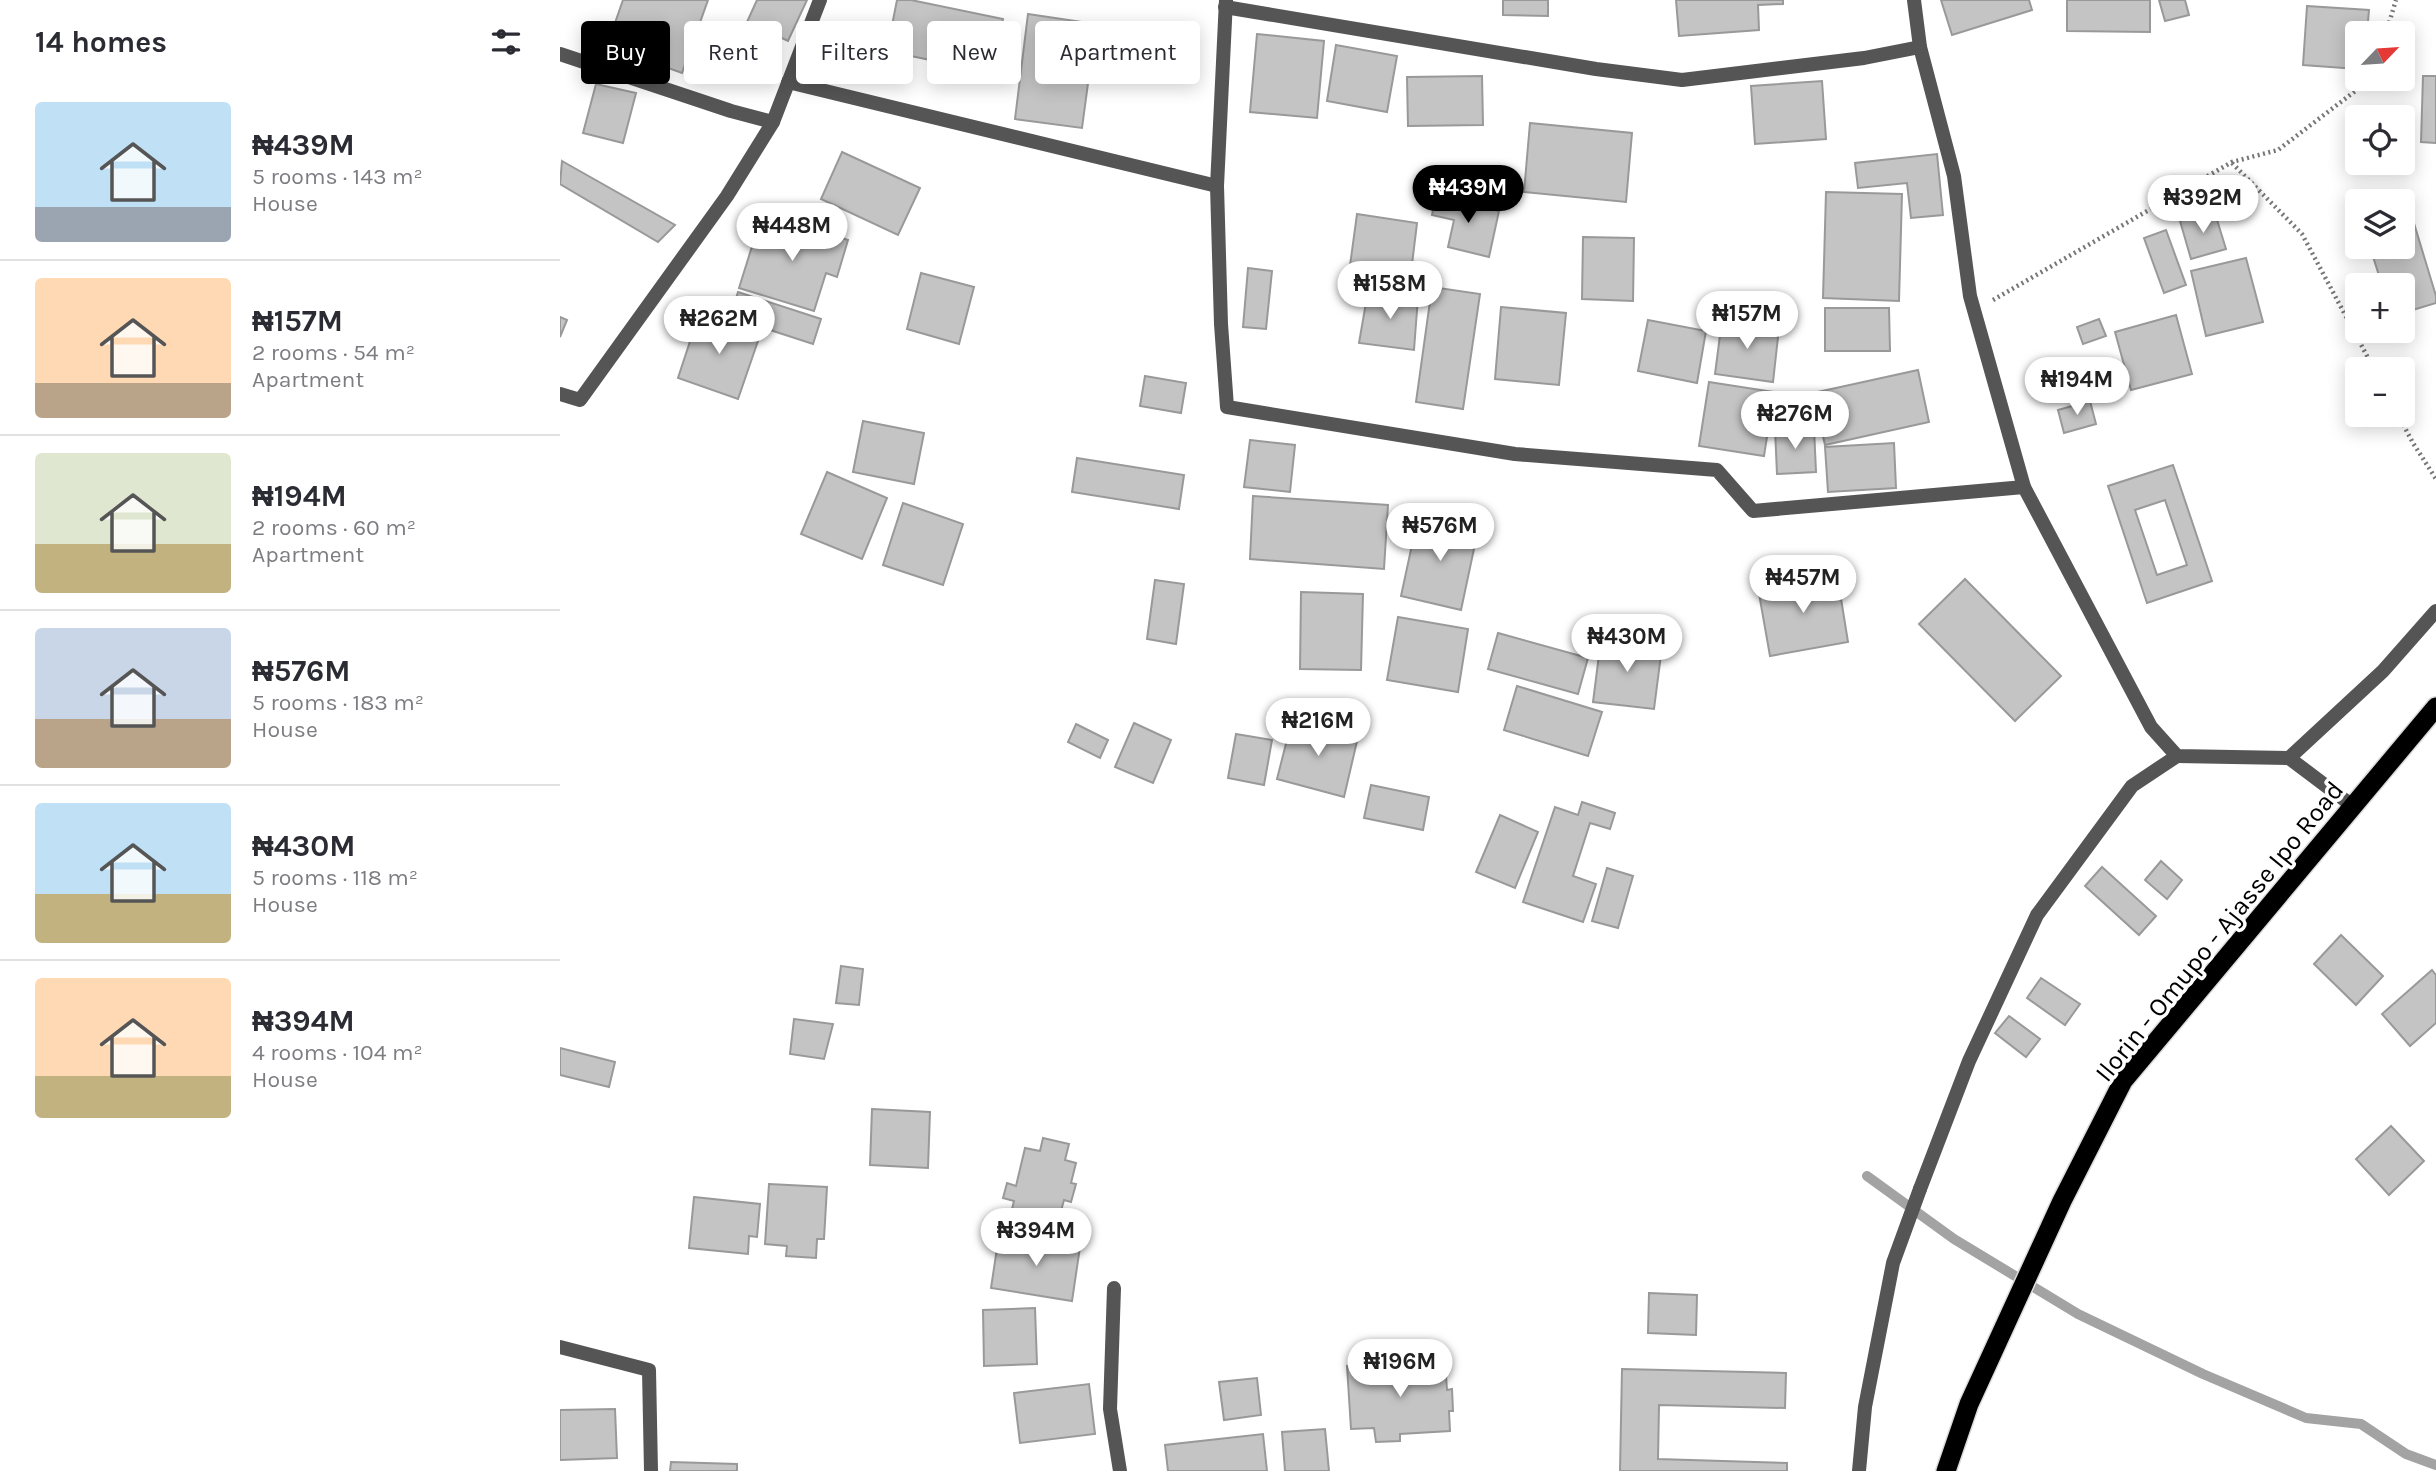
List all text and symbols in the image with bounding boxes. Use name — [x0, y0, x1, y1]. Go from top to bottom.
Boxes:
chip: Buy — [581, 21, 670, 84]
chip: Rent — [684, 21, 782, 84]
chip: Filters — [796, 21, 913, 84]
chip: New — [927, 21, 1021, 84]
chip: Apartment — [1035, 21, 1200, 84]
north arrow — [2345, 21, 2415, 91]
map controls — [2345, 21, 2415, 427]
icon: filters — [487, 23, 525, 61]
text: 14 homes — [35, 24, 167, 60]
button: locate — [2345, 105, 2415, 175]
text: ₦439M — [252, 127, 355, 163]
icon: home — [91, 130, 175, 214]
text: 5 rooms · 143 m² — [252, 163, 423, 190]
pin: ₦439M — [1419, 166, 1517, 225]
text: ₦439M — [1429, 174, 1507, 201]
pin: ₦392M — [2154, 176, 2252, 235]
text: ₦392M — [2164, 184, 2242, 211]
button: layers — [2345, 189, 2415, 259]
text: House — [252, 190, 318, 217]
pin: ₦448M — [743, 204, 841, 263]
text: ₦448M — [753, 212, 831, 239]
pin: ₦158M — [1341, 262, 1439, 321]
text: ₦158M — [1353, 270, 1427, 297]
button: + — [2345, 273, 2415, 343]
pin: ₦157M — [1698, 292, 1796, 351]
pin: ₦262M — [670, 296, 768, 356]
text: ₦157M — [1712, 300, 1782, 327]
text: ₦157M — [252, 303, 343, 339]
text: ₦262M — [680, 305, 758, 332]
icon: home — [91, 306, 175, 390]
text: 2 rooms · 54 m² — [252, 339, 415, 366]
button: − — [2345, 357, 2415, 427]
pin: ₦194M — [2028, 358, 2126, 417]
text: Apartment — [252, 366, 364, 393]
text: ₦194M — [2041, 366, 2113, 393]
pin: ₦276M — [1746, 392, 1844, 451]
text: ₦276M — [1757, 400, 1833, 427]
text: ₦194M — [252, 478, 347, 514]
icon: home — [91, 481, 175, 565]
pin: ₦576M — [1391, 504, 1489, 563]
text: ₦576M — [1402, 512, 1478, 539]
text: 2 rooms · 60 m² — [252, 514, 416, 541]
text: Apartment — [252, 541, 364, 568]
pin: ₦457M — [1754, 556, 1852, 615]
text: ₦457M — [1765, 564, 1841, 591]
pin: ₦430M — [1578, 614, 1676, 674]
text: ₦430M — [1587, 623, 1667, 650]
text: ₦576M — [252, 653, 351, 689]
icon: home — [91, 656, 175, 740]
text: 5 rooms · 183 m² — [252, 689, 424, 716]
pin: ₦216M — [1269, 698, 1367, 758]
text: ₦216M — [1282, 707, 1354, 734]
text: House — [252, 716, 318, 743]
street label: Ilorin - Omupo - Ajasse Ipo Road — [2089, 775, 2350, 1088]
text: ₦430M — [252, 828, 355, 864]
icon: home — [91, 831, 175, 915]
text: 5 rooms · 118 m² — [252, 864, 418, 891]
text: House — [252, 891, 318, 918]
text: ₦394M — [252, 1003, 355, 1039]
icon: home — [91, 1006, 175, 1090]
text: 4 rooms · 104 m² — [252, 1039, 423, 1066]
text: House — [252, 1066, 318, 1093]
pin: ₦394M — [987, 1208, 1085, 1268]
text: ₦394M — [997, 1217, 1075, 1244]
pin: ₦196M — [1351, 1340, 1449, 1399]
text: ₦196M — [1364, 1348, 1436, 1375]

